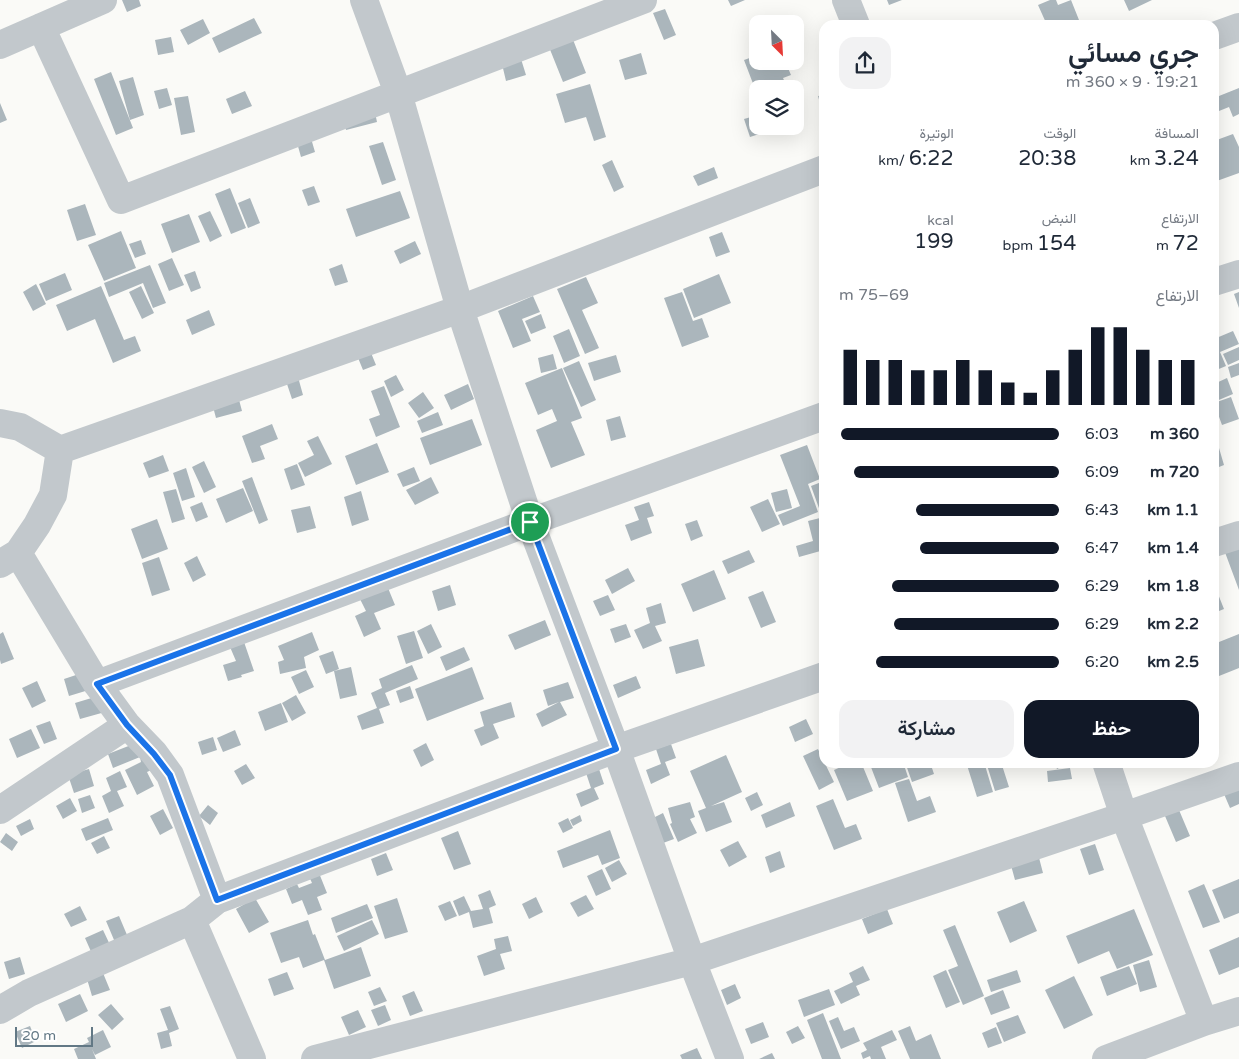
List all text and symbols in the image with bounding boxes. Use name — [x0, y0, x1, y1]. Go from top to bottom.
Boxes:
north arrow — [749, 15, 804, 70]
map controls — [749, 15, 804, 135]
text: جري مسائي — [1068, 36, 1199, 70]
button: share — [839, 37, 891, 89]
text: 19:21 · 9 × 360 m — [1066, 72, 1199, 92]
button: layers — [749, 80, 804, 135]
text: الوتيرة — [919, 125, 954, 142]
text: الوقت — [1043, 125, 1076, 142]
text: المسافة — [1155, 125, 1199, 142]
text: 6:22 — [909, 146, 954, 171]
text: 20:38 — [1018, 146, 1076, 171]
text: 3.24 — [1154, 146, 1199, 171]
text: /km — [878, 152, 909, 169]
text: km — [1130, 152, 1154, 169]
text: النبض — [1042, 210, 1076, 227]
text: الارتفاع — [1161, 210, 1199, 227]
text: kcal — [927, 212, 954, 229]
text: 199 — [914, 229, 954, 254]
text: 154 — [1037, 231, 1076, 256]
text: 72 — [1173, 231, 1199, 256]
text: bpm — [1003, 237, 1037, 254]
text: m — [1156, 237, 1173, 254]
text: 69–75 m — [839, 285, 909, 305]
text: الارتفاع — [1156, 286, 1199, 306]
text: 6:03 — [1085, 424, 1119, 444]
text: 360 m — [1150, 424, 1199, 444]
text: 6:09 — [1085, 462, 1119, 482]
text: 720 m — [1150, 462, 1199, 482]
text: 6:43 — [1085, 500, 1119, 520]
text: 1.1 km — [1147, 500, 1199, 520]
pin — [509, 501, 551, 543]
icon: arrive — [516, 508, 544, 536]
text: 6:47 — [1085, 538, 1119, 558]
text: 1.4 km — [1147, 538, 1199, 558]
text: 6:29 — [1085, 576, 1119, 596]
text: 1.8 km — [1147, 576, 1199, 596]
text: 6:29 — [1085, 614, 1119, 634]
text: 2.2 km — [1147, 614, 1199, 634]
text: 6:20 — [1085, 652, 1119, 672]
text: 2.5 km — [1147, 652, 1199, 672]
button: مشاركة — [839, 700, 1014, 758]
button: حفظ — [1024, 700, 1199, 758]
scale bar — [15, 1024, 92, 1047]
text: 20 m — [22, 1027, 56, 1044]

